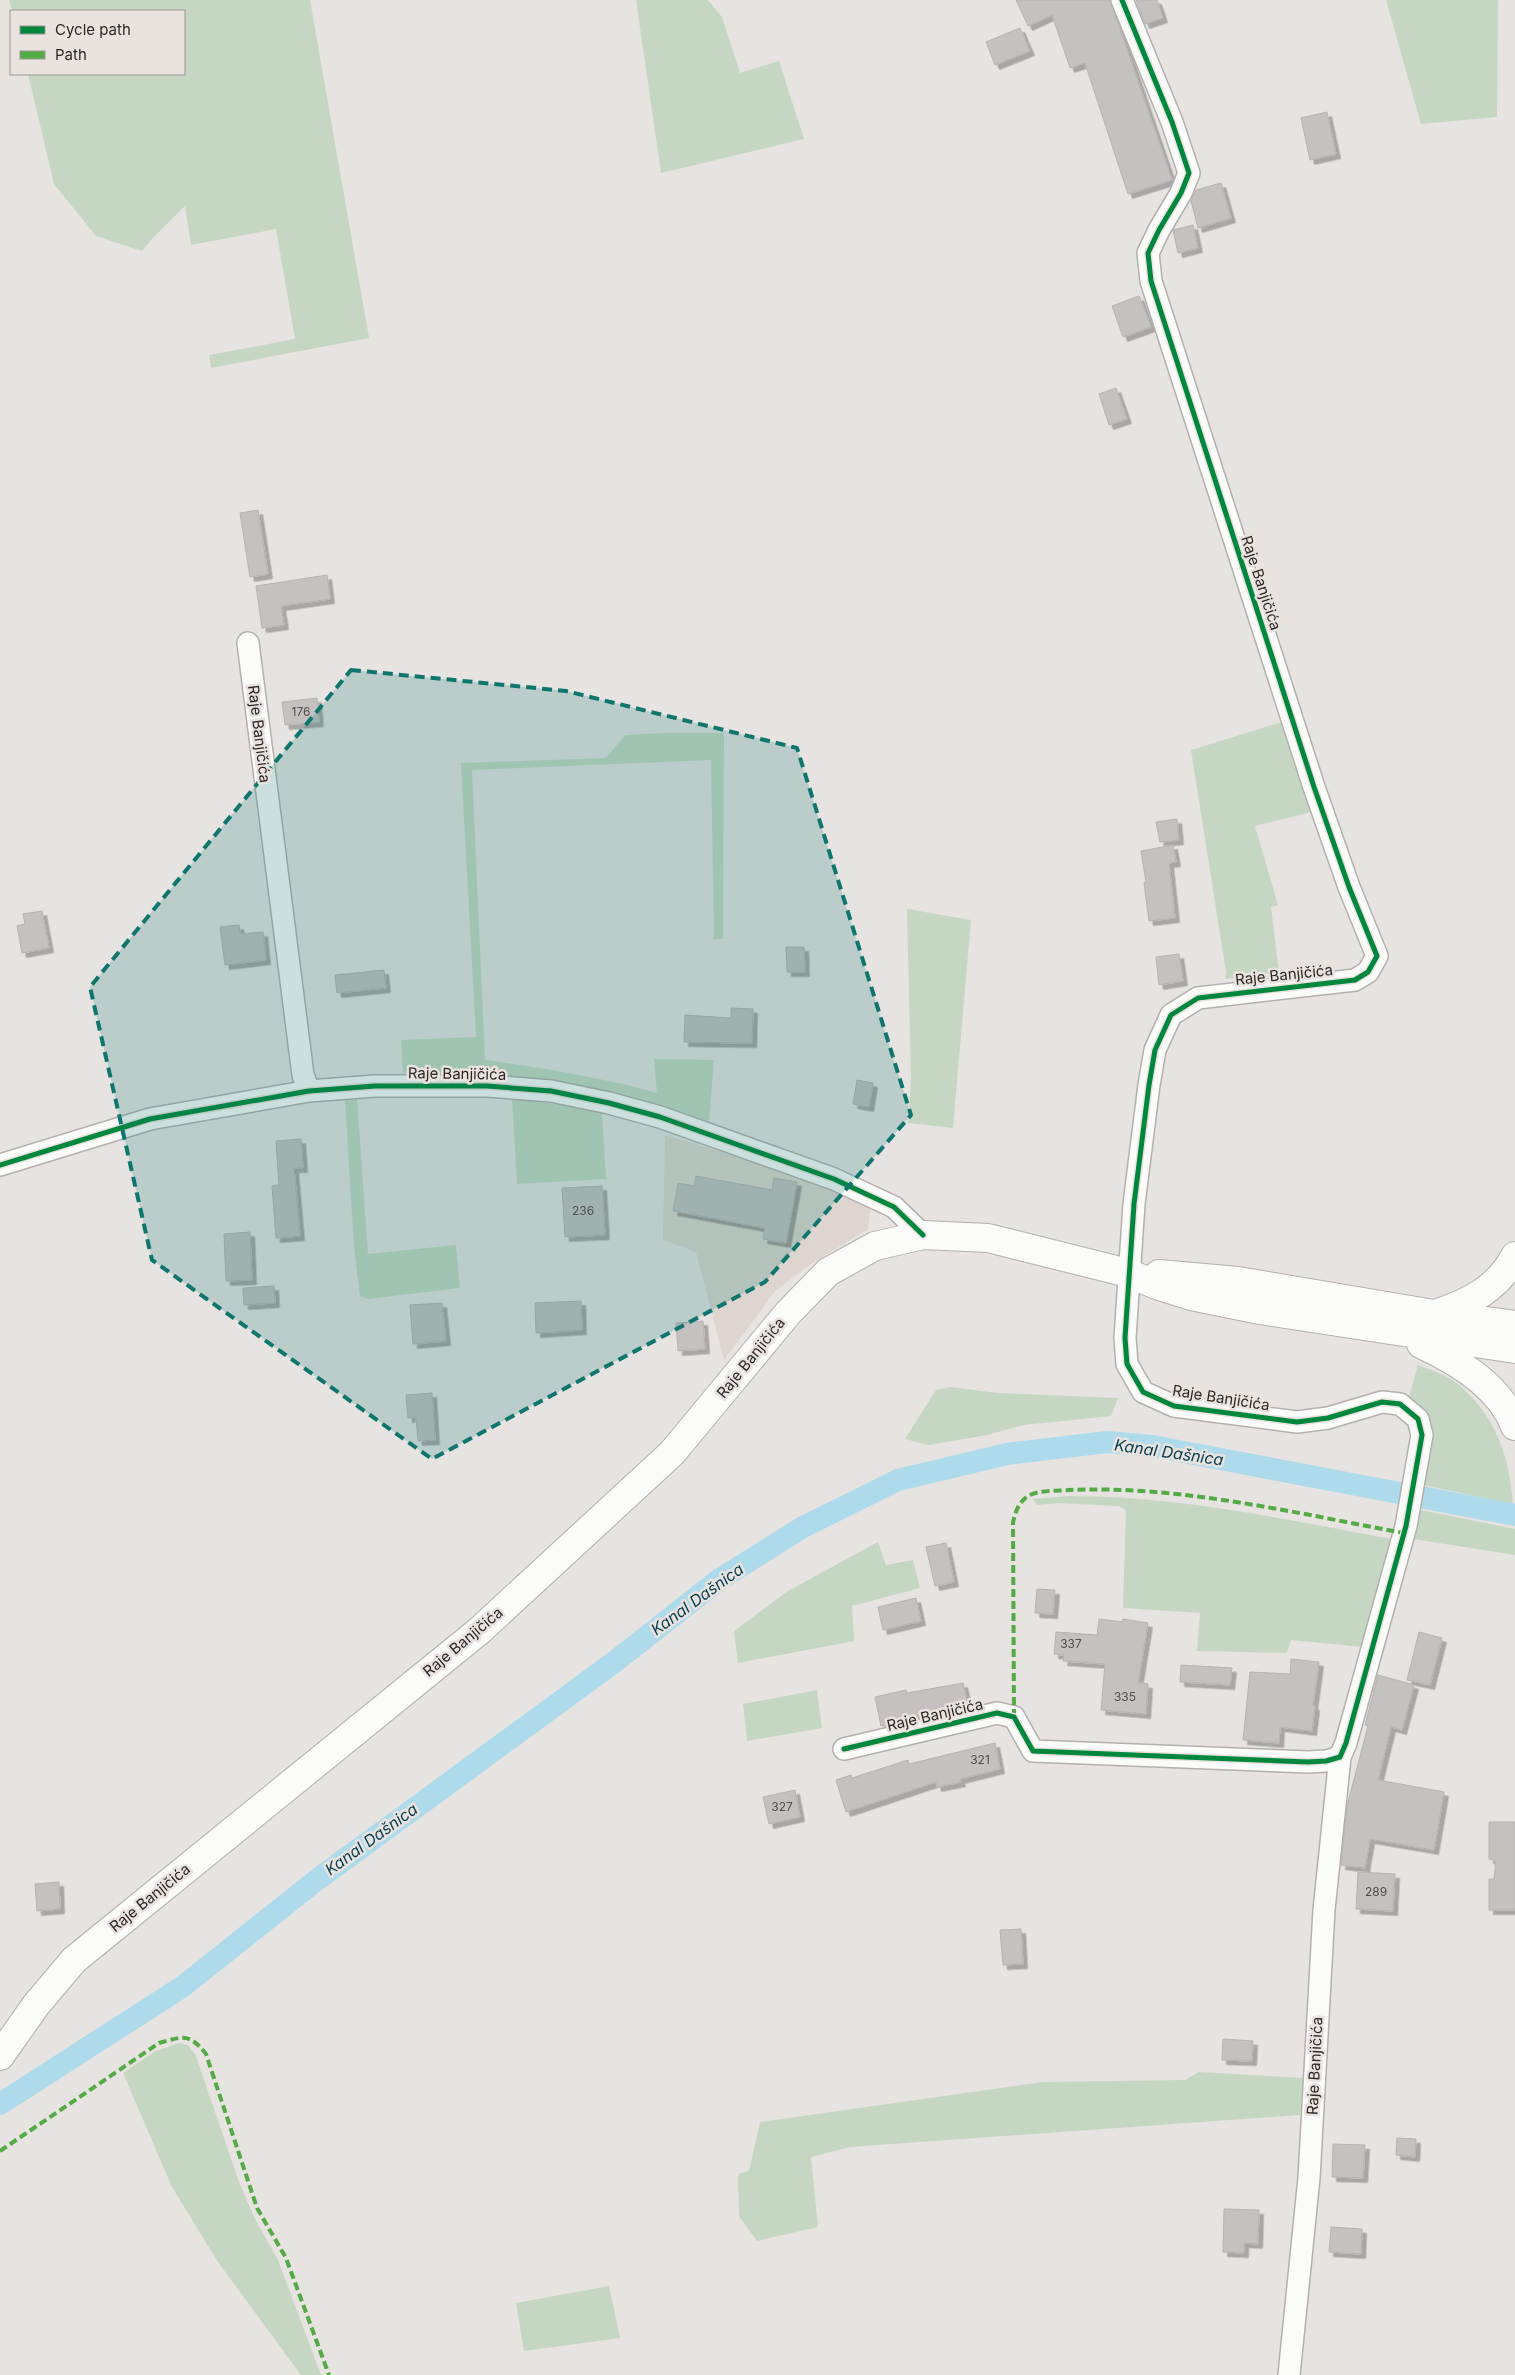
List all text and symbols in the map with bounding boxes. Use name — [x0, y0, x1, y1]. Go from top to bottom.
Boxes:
legend — [10, 10, 185, 75]
text: Cycle path — [55, 20, 131, 39]
text: Path — [55, 45, 87, 64]
street label: Raje Banjičića — [1237, 533, 1286, 633]
street label: Raje Banjičića — [244, 684, 275, 784]
house number: 176 — [292, 704, 310, 719]
street label: Raje Banjičića — [1234, 960, 1334, 989]
street label: Raje Banjičića — [408, 1063, 506, 1084]
house number: 236 — [572, 1203, 594, 1218]
street label: Raje Banjičića — [712, 1314, 789, 1402]
street label: Raje Banjičića — [1171, 1380, 1271, 1415]
water label: Kanal Dašnica — [1113, 1434, 1225, 1470]
water label: Kanal Dašnica — [647, 1559, 747, 1639]
street label: Raje Banjičića — [419, 1603, 506, 1680]
house number: 337 — [1060, 1636, 1082, 1651]
house number: 335 — [1114, 1689, 1136, 1704]
street label: Raje Banjičića — [885, 1694, 985, 1735]
house number: 321 — [970, 1752, 990, 1767]
water label: Kanal Dašnica — [321, 1799, 421, 1879]
house number: 327 — [771, 1799, 793, 1814]
street label: Raje Banjičića — [106, 1859, 194, 1936]
house number: 289 — [1365, 1884, 1387, 1899]
street label: Raje Banjičića — [1302, 2016, 1327, 2116]

